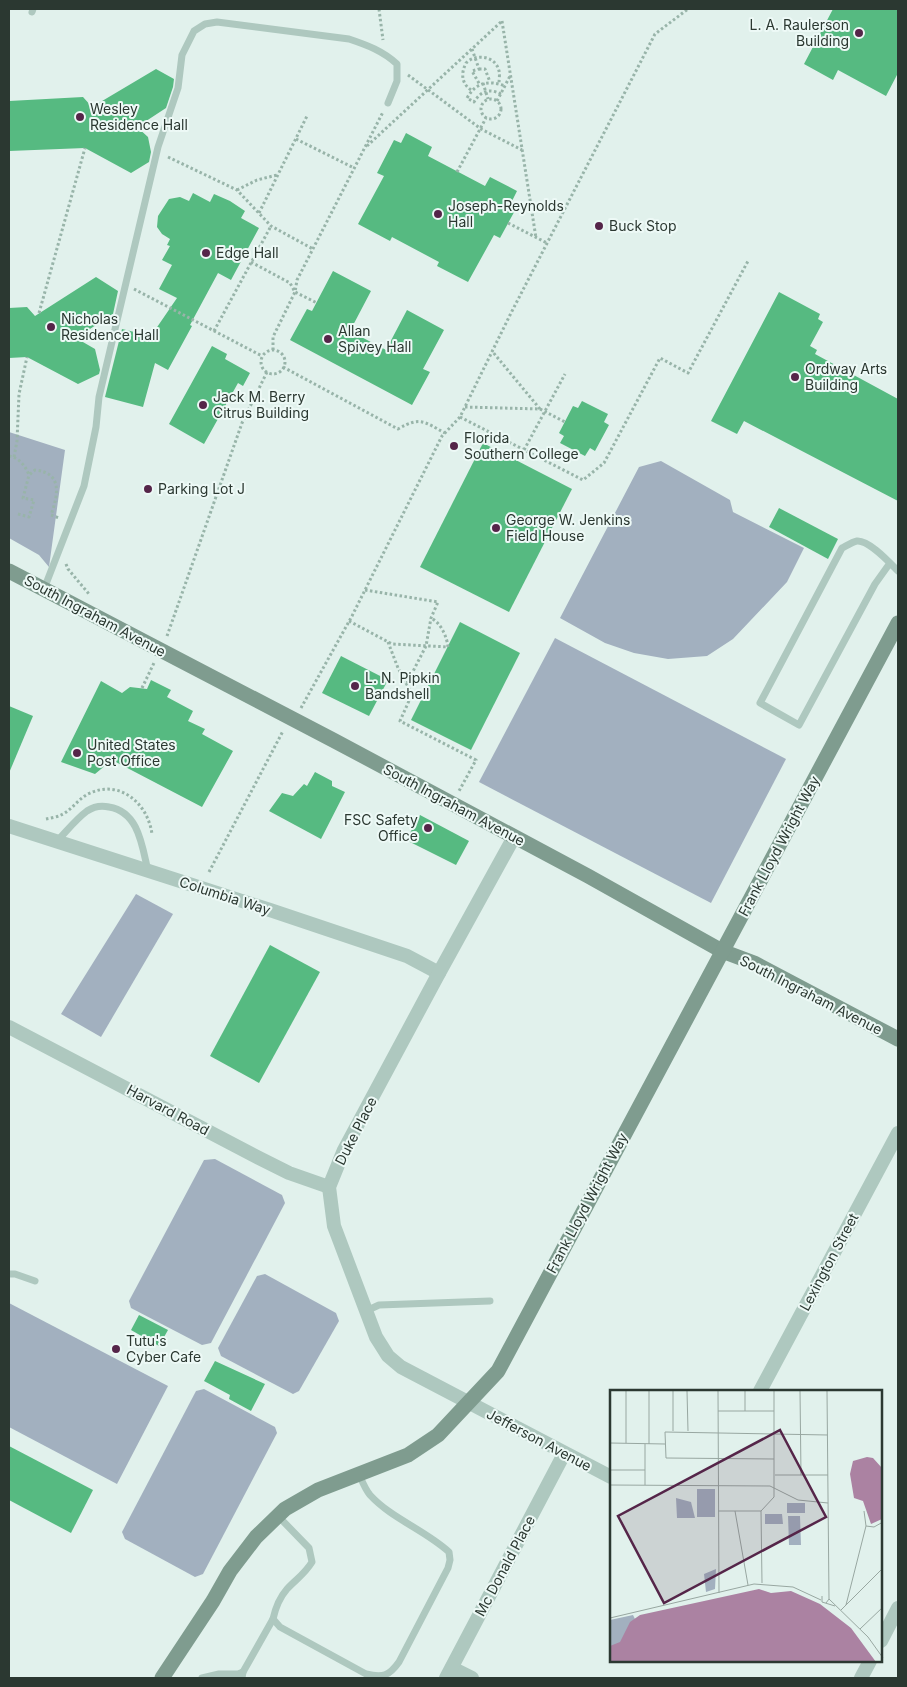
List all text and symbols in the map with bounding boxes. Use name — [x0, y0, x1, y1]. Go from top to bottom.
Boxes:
place label: L. A. Raulerson Building — [750, 16, 849, 49]
marker: L. A. Raulerson Building — [853, 27, 865, 39]
place label: Wesley Residence Hall — [90, 100, 188, 133]
marker: Wesley Residence Hall — [74, 111, 86, 123]
place label: Joseph-Reynolds Hall — [448, 197, 564, 230]
marker: Joseph-Reynolds Hall — [432, 208, 444, 220]
place label: Buck Stop — [609, 217, 676, 234]
marker: Buck Stop — [593, 220, 605, 232]
place label: Edge Hall — [216, 244, 279, 261]
marker: Edge Hall — [200, 247, 212, 259]
place label: Nicholas Residence Hall — [61, 310, 159, 343]
marker: Nicholas Residence Hall — [45, 321, 57, 333]
place label: Allan Spivey Hall — [338, 322, 411, 355]
marker: Allan Spivey Hall — [322, 333, 334, 345]
place label: Ordway Arts Building — [805, 360, 887, 393]
marker: Ordway Arts Building — [789, 371, 801, 383]
place label: Jack M. Berry Citrus Building — [213, 388, 309, 421]
marker: Jack M. Berry Citrus Building — [197, 399, 209, 411]
place label: Florida Southern College — [464, 429, 579, 462]
marker: Florida Southern College — [448, 440, 460, 452]
place label: Parking Lot J — [158, 480, 245, 497]
marker: Parking Lot J — [142, 483, 154, 495]
place label: George W. Jenkins Field House — [506, 511, 630, 544]
marker: George W. Jenkins Field House — [490, 522, 502, 534]
street label: South Ingraham Avenue — [22, 571, 169, 660]
place label: L. N. Pipkin Bandshell — [365, 669, 440, 702]
marker: L. N. Pipkin Bandshell — [349, 680, 361, 692]
place label: United States Post Office — [87, 736, 176, 769]
marker: United States Post Office — [71, 747, 83, 759]
street label: South Ingraham Avenue — [381, 760, 528, 849]
street label: Frank Lloyd Wright Way — [734, 773, 823, 919]
place label: FSC Safety Office — [344, 811, 418, 844]
marker: FSC Safety Office — [422, 822, 434, 834]
street label: Columbia Way — [177, 873, 273, 918]
street label: South Ingraham Avenue — [737, 951, 885, 1038]
street label: Harvard Road — [124, 1081, 212, 1138]
street label: Duke Place — [331, 1094, 380, 1168]
street label: Frank Lloyd Wright Way — [542, 1130, 631, 1276]
street label: Lexington Street — [796, 1210, 862, 1314]
place label: Tutu's Cyber Cafe — [126, 1332, 201, 1365]
marker: Tutu's Cyber Cafe — [110, 1343, 122, 1355]
inset map — [610, 1390, 882, 1662]
street label: Jefferson Avenue — [484, 1405, 595, 1474]
street label: Mc Donald Place — [471, 1513, 538, 1619]

